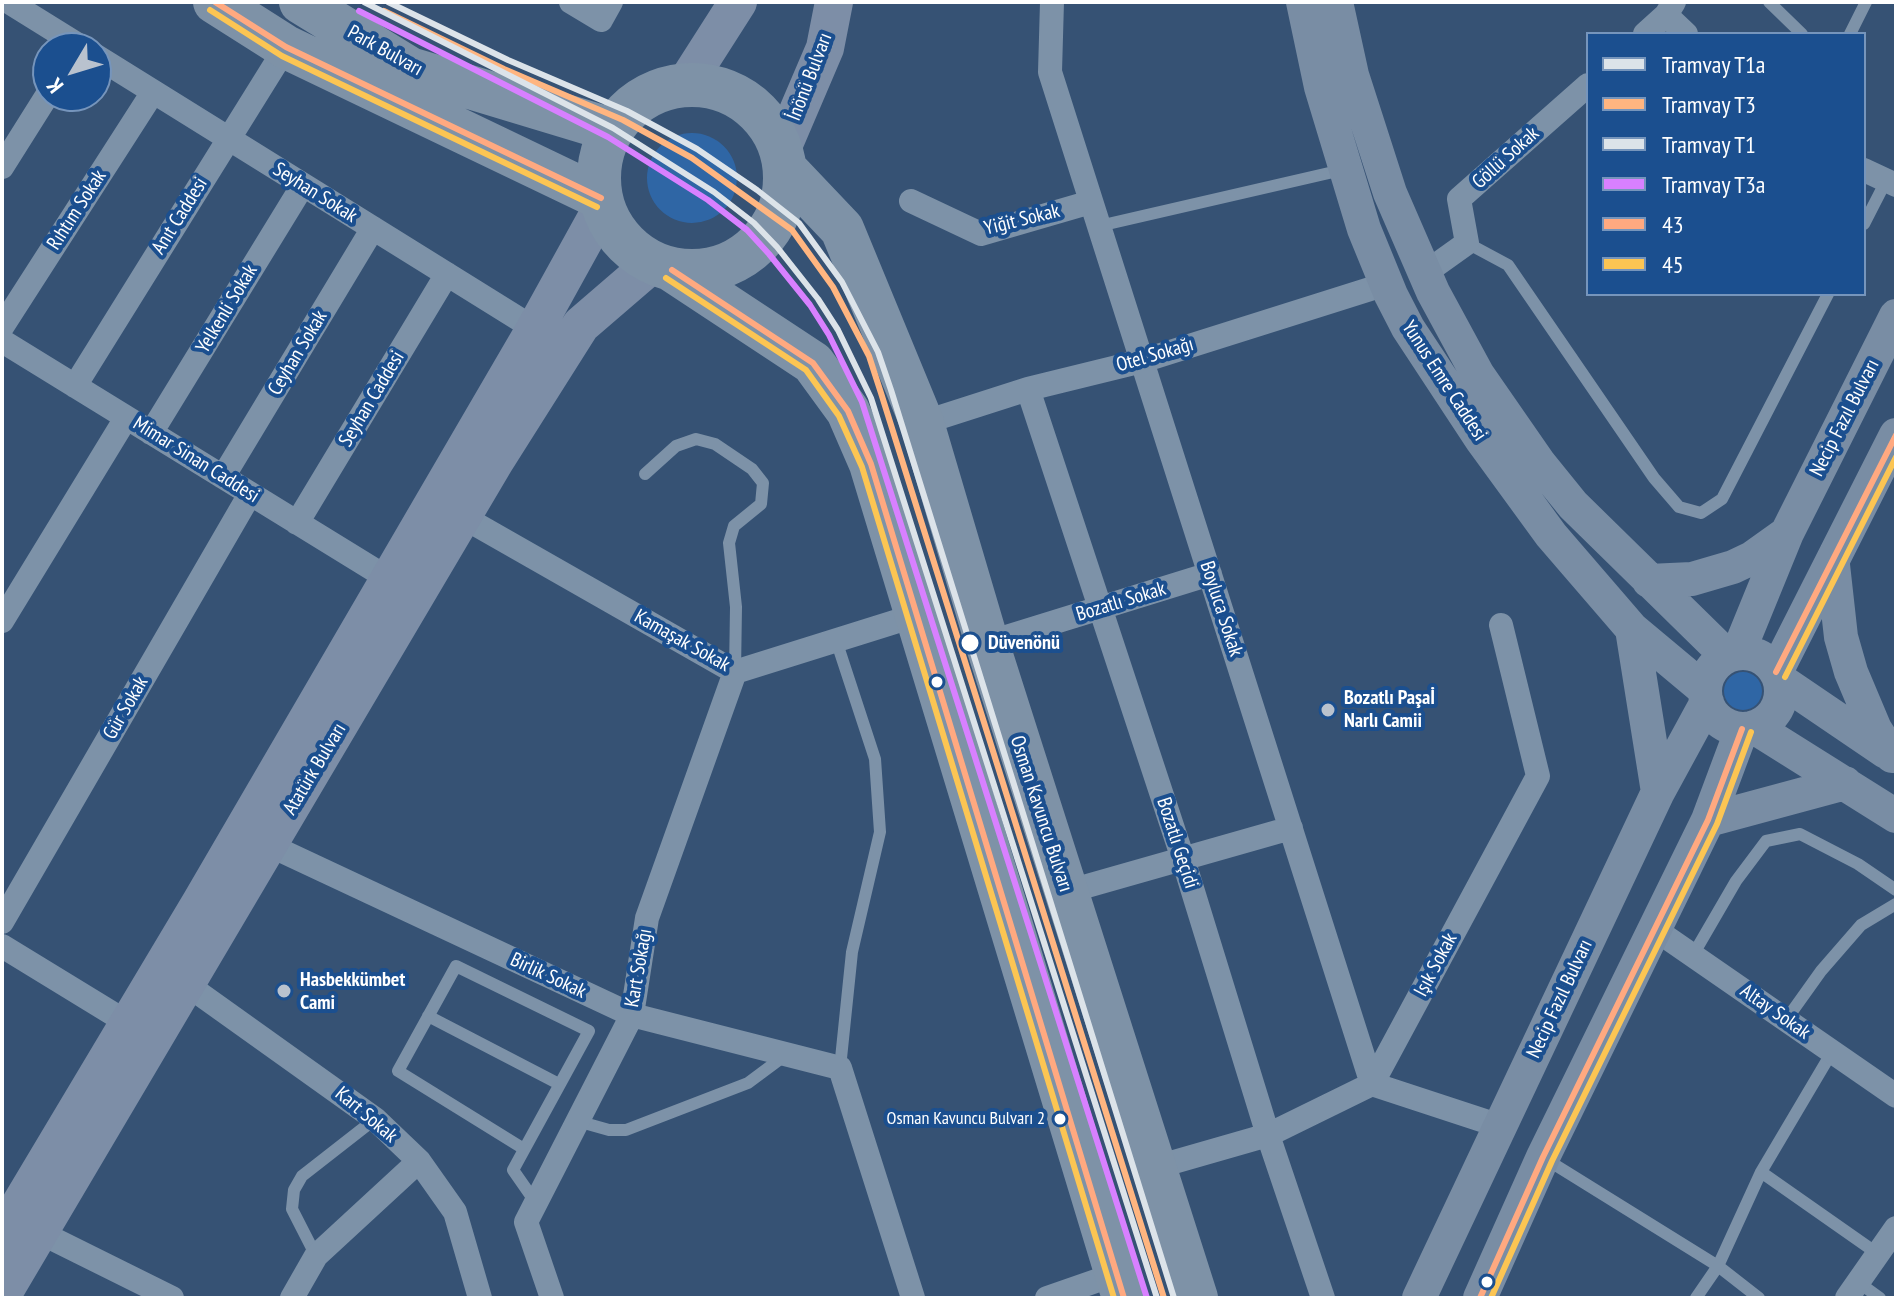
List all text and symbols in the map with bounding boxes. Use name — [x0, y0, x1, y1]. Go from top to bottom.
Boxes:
street label: Park Bulvarı — [343, 21, 427, 81]
street label: İnönü Bulvarı — [782, 30, 838, 124]
north arrow — [32, 32, 112, 112]
legend — [1586, 32, 1866, 296]
text: Tramvay T1a — [1662, 49, 1765, 80]
text: K — [40, 72, 69, 99]
text: Tramvay T3 — [1662, 89, 1756, 120]
street label: Göllü Sokak — [1468, 122, 1544, 194]
text: Tramvay T1 — [1662, 129, 1756, 160]
street label: Seyhan Sokak — [269, 158, 361, 228]
street label: Rıhtım Sokak — [42, 165, 112, 255]
text: Tramvay T3a — [1662, 169, 1765, 200]
street label: Anıt Caddesi — [147, 173, 213, 259]
street label: Yiğit Sokak — [982, 199, 1062, 241]
text: 43 — [1662, 209, 1684, 240]
text: 45 — [1662, 249, 1684, 280]
street label: Yelkenli Sokak — [191, 260, 263, 358]
street label: Ceyhan Sokak — [263, 306, 333, 400]
street label: Yunus Emre Caddesi — [1396, 316, 1492, 446]
street label: Otel Sokağı — [1114, 333, 1196, 377]
street label: Seyhan Caddesi — [334, 347, 410, 451]
street label: Necip Fazıl Bulvarı — [1805, 355, 1885, 481]
street label: Mimar Sinan Caddesi — [129, 412, 263, 508]
street label: Boyluca Sokak — [1194, 558, 1248, 660]
street label: Bozatlı Sokak — [1073, 577, 1169, 627]
street label: Kamaşak Sokak — [630, 605, 734, 677]
place label: Düvenönü — [988, 631, 1060, 655]
marker: Düvenönü — [959, 632, 981, 654]
street label: Gür Sokak — [98, 672, 154, 744]
unlabelled marker — [929, 674, 945, 690]
place label: Bozatlı Paşaİ Narlı Camii — [1344, 686, 1435, 733]
marker: Bozatlı Paşaİ Narlı Camii — [1319, 701, 1337, 719]
street label: Atatürk Bulvarı — [278, 719, 352, 819]
street label: Osman Kavuncu Bulvarı — [1004, 733, 1078, 895]
street label: Bozatlı Geçidi — [1151, 795, 1203, 891]
street label: Kart Sokağı — [620, 927, 658, 1009]
street label: Işık Sokak — [1409, 929, 1463, 1001]
street label: Necip Fazıl Bulvarı — [1522, 936, 1598, 1062]
street label: Birlik Sokak — [506, 948, 590, 1004]
place label: Hasbekkümbet Cami — [300, 968, 405, 1015]
street label: Altay Sokak — [1735, 979, 1815, 1045]
marker: Hasbekkümbet Cami — [275, 982, 293, 1000]
street label: Kart Sokak — [330, 1082, 402, 1148]
place label: Osman Kavuncu Bulvarı 2 — [887, 1108, 1045, 1130]
marker: Osman Kavuncu Bulvarı 2 — [1052, 1111, 1068, 1127]
unlabelled marker — [1479, 1274, 1495, 1290]

